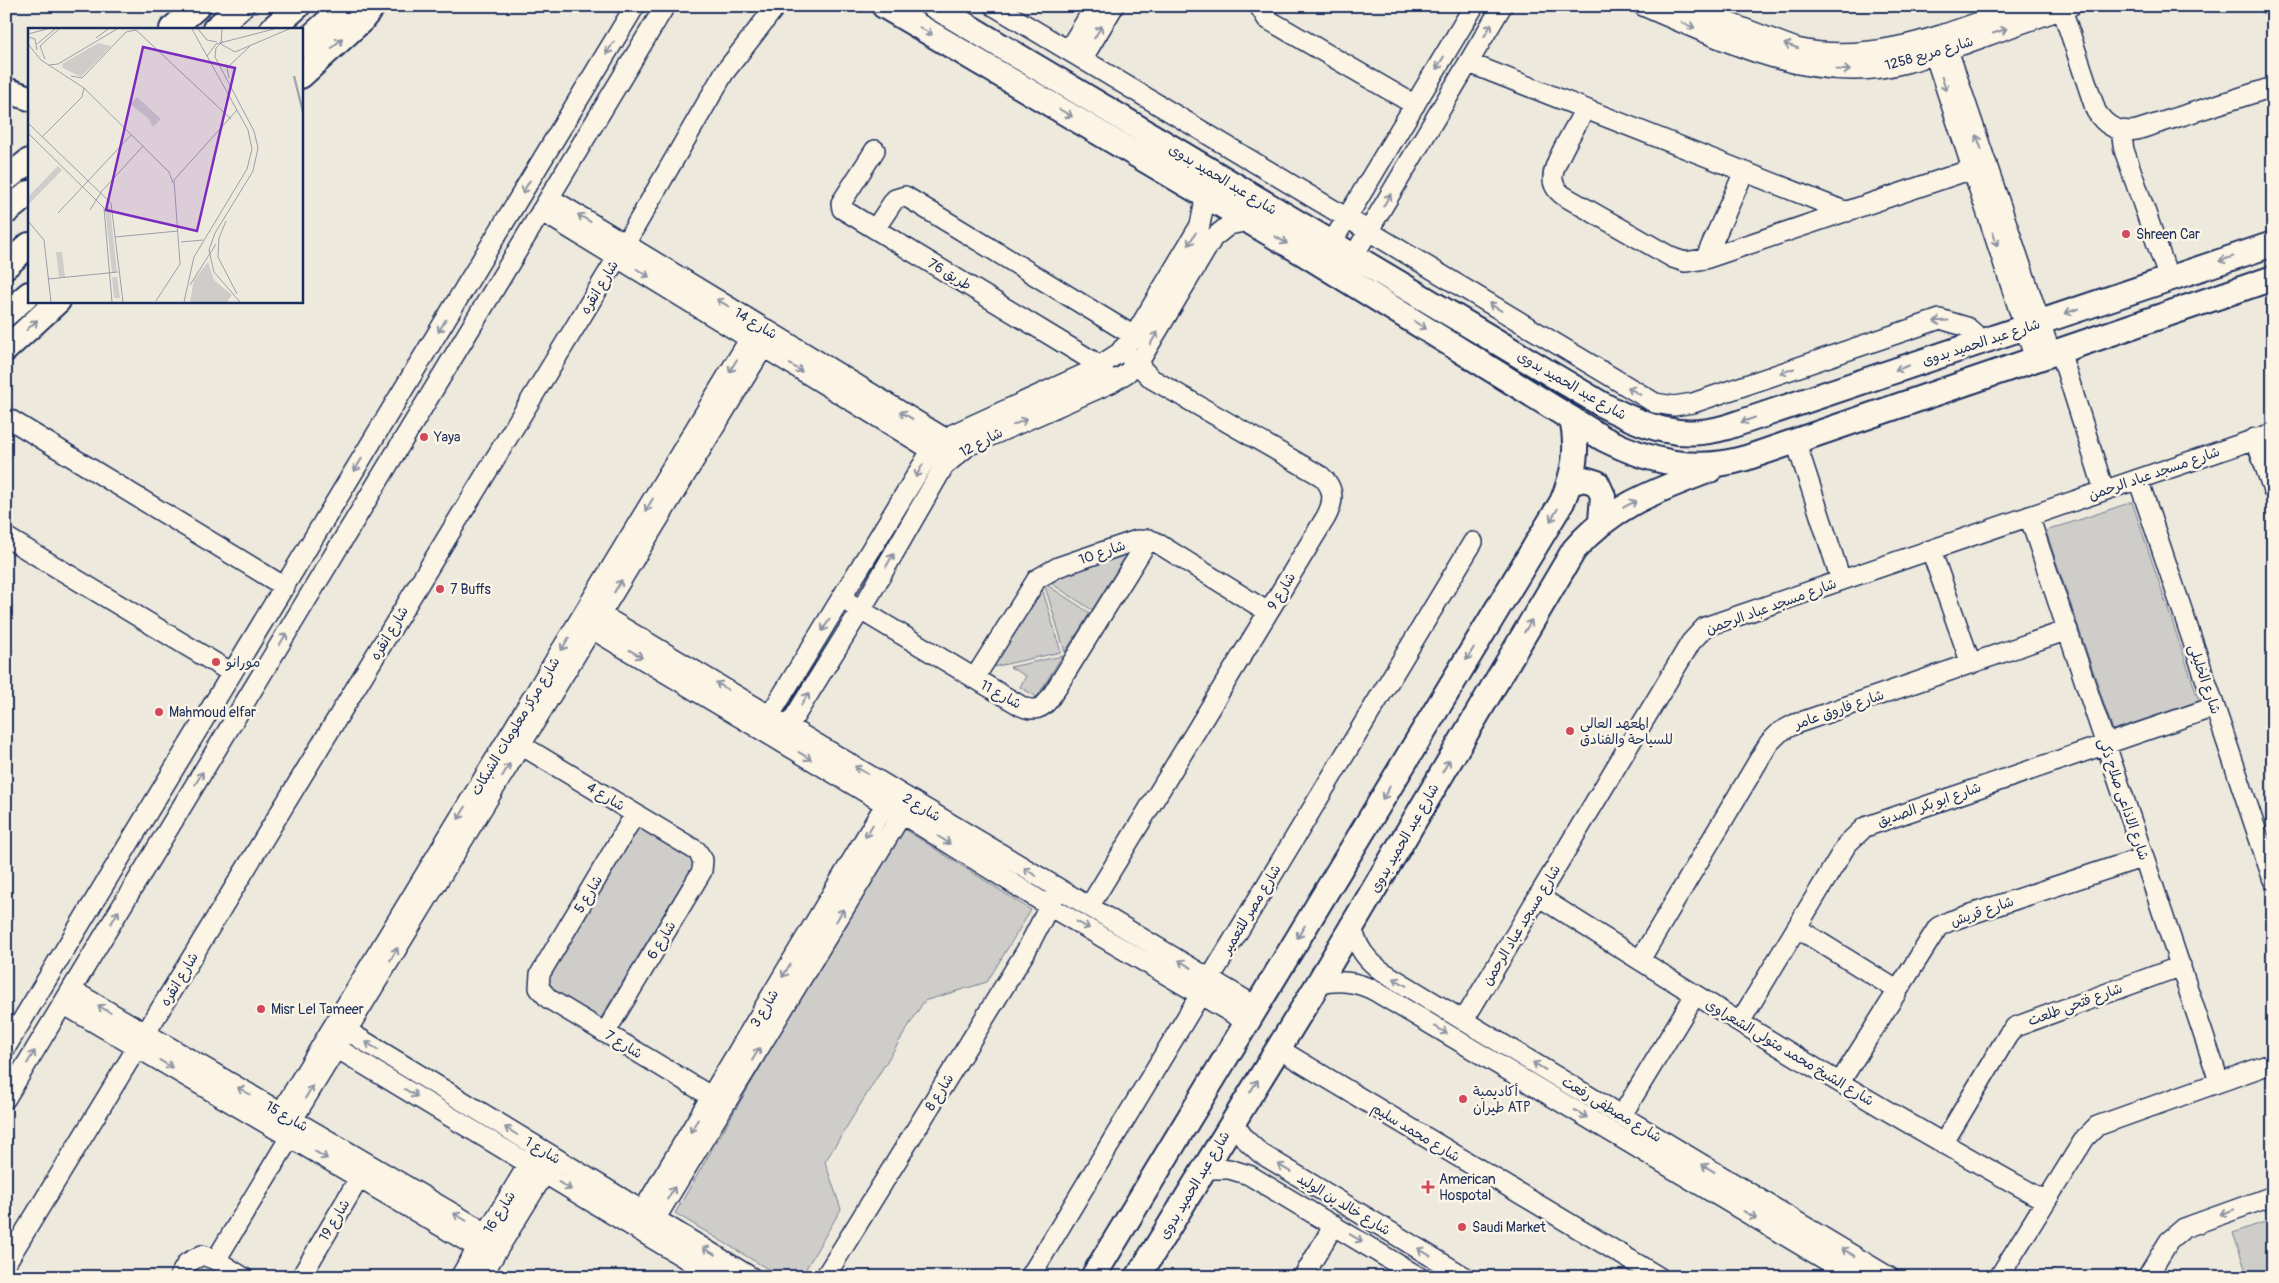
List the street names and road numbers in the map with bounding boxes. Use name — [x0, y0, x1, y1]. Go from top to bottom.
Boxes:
street label: شارع مربع 1258 — [1883, 33, 1976, 76]
street label: شارع عبد الحميد بدوى — [1165, 140, 1280, 219]
street label: طريق 76 — [925, 255, 975, 294]
street label: شارع انقره — [577, 257, 623, 318]
street label: شارع 14 — [731, 304, 780, 344]
street label: شارع عبد الحميد بدوى — [1920, 315, 2043, 371]
street label: شارع عبد الحميد بدوى — [1514, 347, 1629, 424]
street label: شارع 12 — [957, 424, 1006, 462]
street label: شارع مسجد عباد الرحمن — [2086, 443, 2222, 505]
street label: شارع 10 — [1077, 537, 1128, 569]
street label: شارع 9 — [1264, 569, 1300, 614]
street label: شارع مسجد عباد الرحمن — [1704, 575, 1839, 639]
street label: شارع انقره — [367, 603, 413, 664]
street label: شارع الخليلى — [2184, 642, 2224, 717]
street label: شارع مركز معلومات الشبكات — [467, 654, 564, 799]
street label: شارع 11 — [977, 676, 1024, 713]
street label: شارع فاروق عامر — [1791, 686, 1887, 734]
street label: شارع الاذاعى صلاح ذكى — [2094, 736, 2152, 863]
street label: شارع 4 — [583, 778, 628, 815]
street label: شارع ابو بكر الصديق — [1875, 779, 1984, 831]
street label: شارع عبد الحميد بدوى — [1366, 781, 1443, 896]
street label: شارع 2 — [899, 790, 944, 826]
street label: شارع مصر للتعمير — [1218, 861, 1286, 958]
street label: شارع مسجد عباد الرحمن — [1479, 862, 1565, 989]
street label: شارع 5 — [571, 872, 607, 917]
street label: شارع قريش — [1948, 893, 2016, 931]
street label: شارع 6 — [643, 918, 680, 963]
street label: شارع انقره — [157, 949, 203, 1010]
street label: شارع فتحى طلعت — [2026, 979, 2125, 1030]
street label: شارع 3 — [747, 986, 783, 1031]
street label: شارع الشيخ محمد متولى الشعراوى — [1702, 995, 1877, 1110]
street label: شارع 7 — [601, 1027, 646, 1063]
street label: شارع 8 — [922, 1071, 958, 1114]
street label: شارع مصطفى رفعت — [1558, 1073, 1665, 1147]
street label: شارع 15 — [262, 1097, 311, 1136]
street label: شارع محمد سليم — [1367, 1099, 1463, 1167]
street label: شارع عبد الحميد بدوى — [1155, 1128, 1234, 1243]
street label: شارع 1 — [521, 1133, 564, 1169]
street label: شارع خالد بن الوليد — [1293, 1170, 1394, 1240]
street label: شارع 16 — [480, 1188, 520, 1237]
street label: شارع 19 — [315, 1196, 354, 1245]

